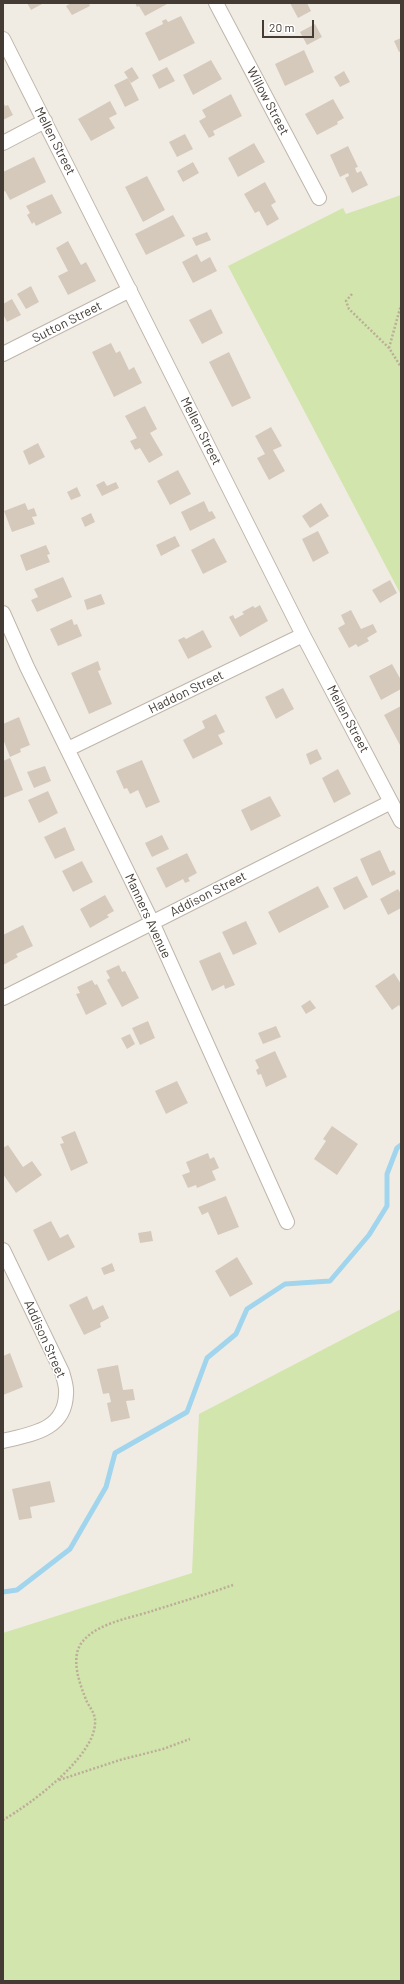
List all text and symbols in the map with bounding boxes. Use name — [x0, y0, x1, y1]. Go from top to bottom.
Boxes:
scale bar — [264, 12, 316, 38]
text: 20 m — [269, 20, 295, 34]
street label: Willow Street — [244, 64, 292, 138]
street label: Mellen Street — [31, 104, 79, 178]
street label: Sutton Street — [30, 298, 104, 346]
street label: Mellen Street — [177, 394, 225, 468]
street label: Haddon Street — [146, 667, 226, 717]
street label: Mellen Street — [324, 683, 372, 755]
street label: Addison Street — [167, 868, 249, 920]
street label: Manners Avenue — [122, 871, 174, 961]
street label: Addison Street — [21, 1298, 69, 1380]

